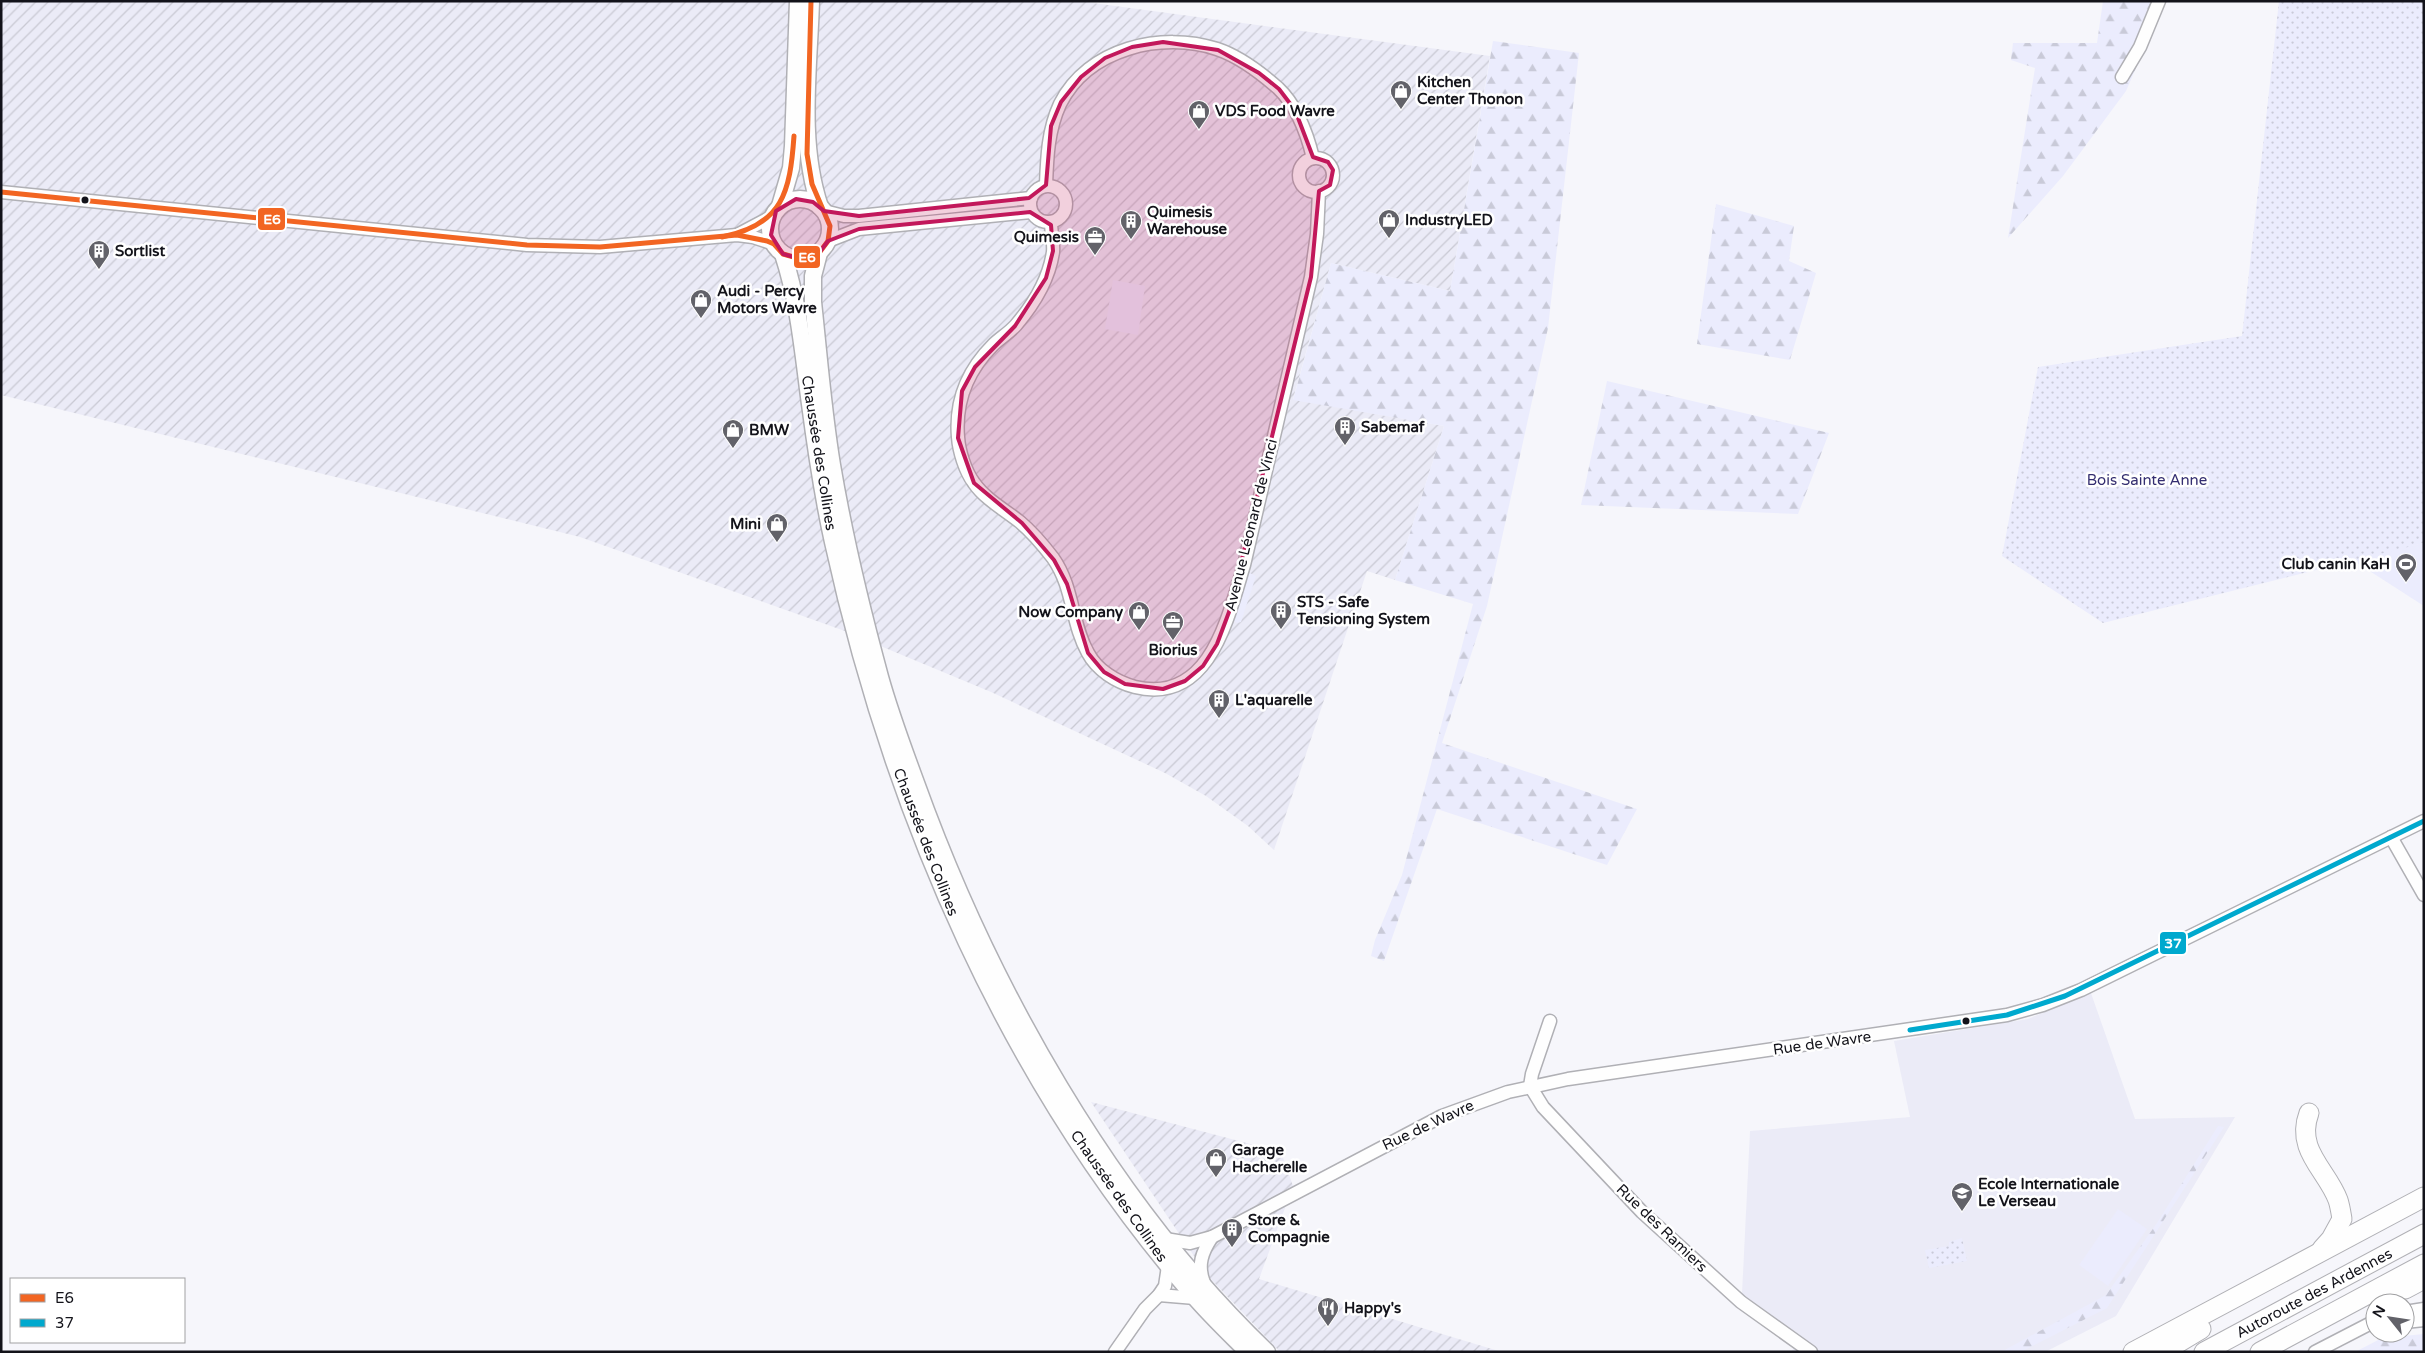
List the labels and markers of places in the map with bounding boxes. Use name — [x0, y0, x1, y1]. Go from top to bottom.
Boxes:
place label: Kitchen Center Thonon — [1417, 73, 1523, 108]
shop icon: Kitchen Center Thonon — [1389, 79, 1413, 110]
shop icon: VDS Food Wavre — [1187, 99, 1211, 130]
place label: VDS Food Wavre — [1215, 102, 1335, 120]
unlabelled marker — [80, 195, 90, 205]
place label: Quimesis Warehouse — [1147, 203, 1228, 238]
shop icon: IndustryLED — [1377, 208, 1401, 239]
building icon: Quimesis Warehouse — [1119, 209, 1143, 240]
place label: IndustryLED — [1405, 211, 1493, 230]
office icon: Quimesis — [1083, 225, 1107, 256]
place label: Quimesis — [1014, 228, 1079, 246]
building icon: Sortlist — [87, 239, 111, 270]
place label: Sortlist — [115, 242, 165, 260]
place label: Audi - Percy Motors Wavre — [717, 282, 817, 317]
shop icon: Audi - Percy Motors Wavre — [689, 288, 713, 319]
building icon: Sabemaf — [1333, 415, 1357, 446]
shop icon: BMW — [721, 418, 745, 449]
place label: Sabemaf — [1361, 418, 1425, 436]
place label: BMW — [749, 421, 790, 439]
shop icon: Mini — [765, 512, 789, 543]
place label: Mini — [730, 515, 761, 533]
sports icon: Club canin KaH — [2394, 552, 2418, 583]
place label: Club canin KaH — [2281, 555, 2390, 573]
place label: STS - Safe Tensioning System — [1296, 593, 1430, 629]
building icon: STS - Safe Tensioning System — [1269, 599, 1293, 630]
shop icon: Now Company — [1127, 600, 1151, 631]
place label: Now Company — [1018, 603, 1123, 622]
office icon: Biorius — [1161, 610, 1185, 641]
place label: Biorius — [1149, 641, 1197, 659]
building icon: L'aquarelle — [1207, 688, 1231, 719]
place label: L'aquarelle — [1235, 691, 1313, 710]
unlabelled marker — [1961, 1016, 1971, 1026]
place label: Garage Hacherelle — [1232, 1141, 1308, 1176]
shop icon: Garage Hacherelle — [1204, 1147, 1228, 1178]
place label: Ecole Internationale Le Verseau — [1978, 1175, 2120, 1210]
school or university icon: Ecole Internationale Le Verseau — [1950, 1181, 1974, 1212]
place label: Store & Compagnie — [1248, 1211, 1330, 1247]
building icon: Store & Compagnie — [1220, 1217, 1244, 1248]
restaurant icon: Happy's — [1316, 1296, 1340, 1327]
place label: Happy's — [1344, 1299, 1401, 1318]

